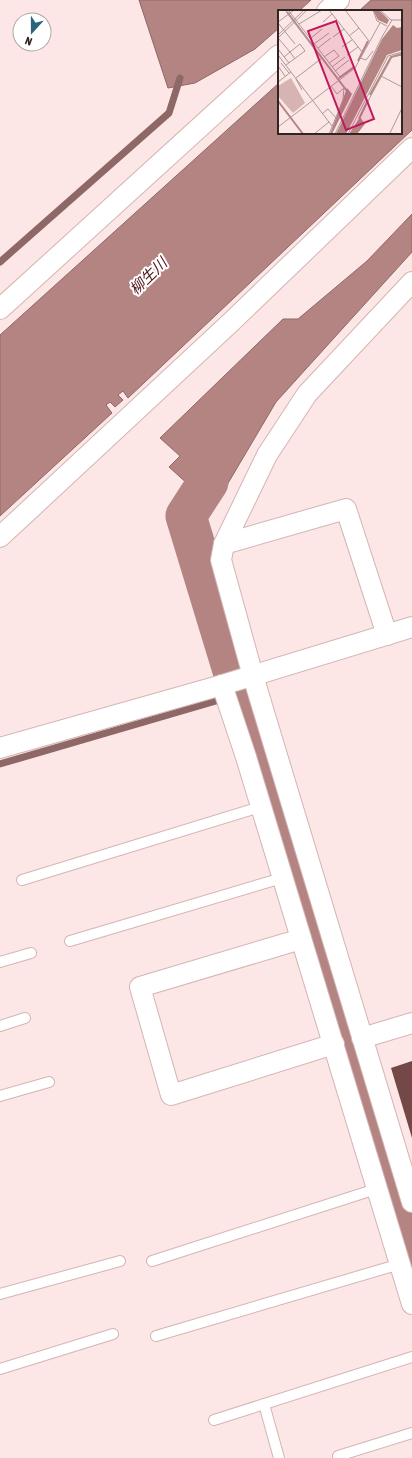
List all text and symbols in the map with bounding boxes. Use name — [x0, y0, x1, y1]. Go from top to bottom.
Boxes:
inset map — [278, 10, 402, 134]
north arrow — [12, 12, 52, 52]
text: N — [23, 35, 34, 48]
water label: 柳生川 — [126, 253, 172, 298]

